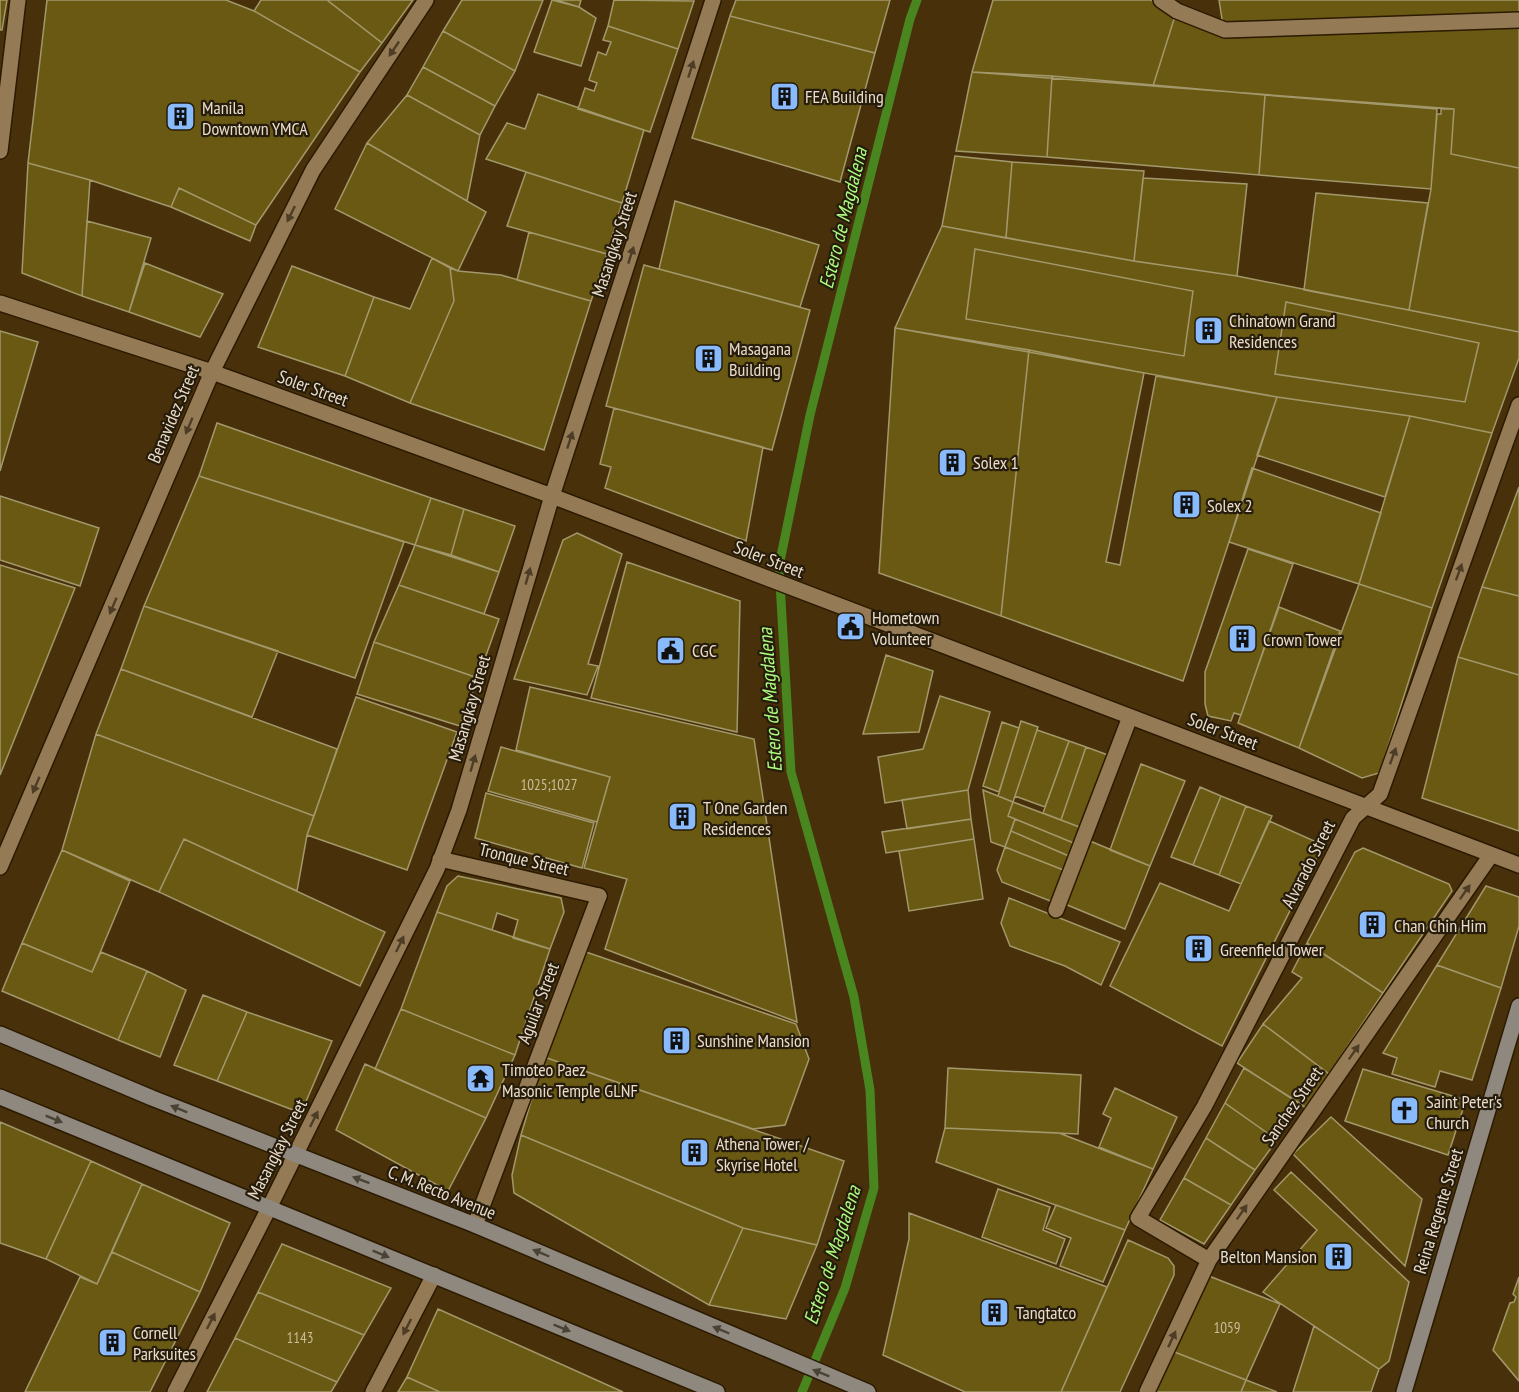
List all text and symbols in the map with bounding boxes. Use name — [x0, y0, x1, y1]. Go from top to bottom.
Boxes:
one-way arrow — [388, 40, 400, 56]
one-way arrow — [687, 60, 696, 78]
building icon: FEA Building — [768, 80, 800, 112]
place label: FEA Building — [805, 85, 884, 108]
place label: Manila Downtown YMCA — [202, 96, 308, 140]
building icon: Manila Downtown YMCA — [165, 101, 197, 133]
water label: Estero de Magdalena — [813, 144, 873, 291]
street label: Masangkay Street — [586, 189, 642, 299]
one-way arrow — [286, 205, 295, 222]
one-way arrow — [626, 246, 636, 264]
place label: Chinatown Grand Residences — [1229, 309, 1336, 353]
building icon: Chinatown Grand Residences — [1192, 314, 1224, 346]
place label: Masagana Building — [729, 337, 791, 381]
building icon: Masagana Building — [692, 342, 724, 374]
street label: Benavidez Street — [142, 362, 204, 466]
street label: Soler Street — [275, 365, 351, 411]
one-way arrow — [184, 417, 193, 435]
one-way arrow — [566, 431, 576, 449]
building icon: Solex 1 — [936, 446, 968, 478]
place label: Solex 1 — [973, 451, 1019, 474]
building icon: Solex 2 — [1170, 489, 1202, 521]
place label: Solex 2 — [1207, 494, 1253, 517]
street label: Soler Street — [731, 535, 807, 583]
one-way arrow — [1454, 563, 1464, 581]
one-way arrow — [524, 567, 533, 585]
one-way arrow — [108, 597, 118, 615]
place label: Hometown Volunteer — [871, 606, 940, 650]
public building icon: Hometown Volunteer — [835, 611, 867, 643]
building icon: Crown Tower — [1226, 623, 1258, 655]
water label: Estero de Magdalena — [752, 626, 788, 773]
place label: Crown Tower — [1263, 628, 1342, 651]
public building icon: CGC — [655, 634, 687, 666]
place label: CGC — [692, 639, 717, 662]
street label: Masangkay Street — [443, 652, 495, 764]
street label: Soler Street — [1185, 707, 1261, 755]
one-way arrow — [1389, 747, 1399, 765]
one-way arrow — [469, 754, 478, 772]
house number: 1025;1027 — [520, 775, 578, 794]
one-way arrow — [31, 776, 40, 793]
place label: T One Garden Residences — [703, 796, 787, 840]
building icon: T One Garden Residences — [666, 801, 698, 833]
street label: Alvarado Street — [1276, 816, 1340, 912]
street label: Tronque Street — [477, 838, 571, 880]
one-way arrow — [1459, 885, 1471, 901]
building icon: Chan Chin Him — [1357, 909, 1389, 941]
place label: Chan Chin Him — [1394, 914, 1486, 937]
building icon: Greenfield Tower — [1183, 933, 1215, 965]
one-way arrow — [396, 935, 405, 952]
place label: Greenfield Tower — [1220, 938, 1324, 961]
street label: Aguilar Street — [512, 959, 564, 1047]
building icon: Sunshine Mansion — [660, 1024, 692, 1056]
place label: Sunshine Mansion — [697, 1029, 810, 1052]
one-way arrow — [1348, 1044, 1359, 1060]
place label: Timoteo Paez Masonic Temple GLNF — [502, 1058, 638, 1102]
street label: Sanchez Street — [1256, 1062, 1328, 1150]
temple icon: Timoteo Paez Masonic Temple GLNF — [465, 1063, 497, 1095]
place label: Saint Peter's Church — [1426, 1090, 1502, 1134]
street label: Masangkay Street — [242, 1095, 312, 1203]
church icon: Saint Peter's Church — [1389, 1095, 1421, 1127]
one-way arrow — [170, 1104, 188, 1113]
one-way arrow — [310, 1110, 319, 1127]
one-way arrow — [45, 1115, 63, 1124]
place label: Athena Tower / Skyrise Hotel — [716, 1132, 809, 1176]
building icon: Athena Tower / Skyrise Hotel — [679, 1137, 711, 1169]
street label: Reina Regente Street — [1408, 1146, 1468, 1276]
street label: C. M. Recto Avenue — [385, 1160, 499, 1224]
one-way arrow — [351, 1175, 369, 1185]
water label: Estero de Magdalena — [797, 1181, 867, 1328]
one-way arrow — [1236, 1204, 1247, 1220]
building icon: Belton Mansion — [1322, 1240, 1354, 1272]
place label: Belton Mansion — [1220, 1245, 1317, 1268]
one-way arrow — [532, 1248, 550, 1258]
one-way arrow — [373, 1249, 391, 1259]
building icon: Tangtatco — [979, 1296, 1011, 1328]
place label: Tangtatco — [1016, 1301, 1076, 1324]
one-way arrow — [206, 1312, 216, 1329]
house number: 1059 — [1213, 1318, 1241, 1337]
one-way arrow — [402, 1319, 412, 1336]
place label: Cornell Parksuites — [133, 1321, 196, 1365]
one-way arrow — [553, 1324, 571, 1333]
one-way arrow — [711, 1325, 729, 1335]
building icon: Cornell Parksuites — [96, 1326, 128, 1358]
house number: 1143 — [286, 1328, 314, 1347]
one-way arrow — [1167, 1330, 1177, 1348]
one-way arrow — [812, 1368, 830, 1377]

